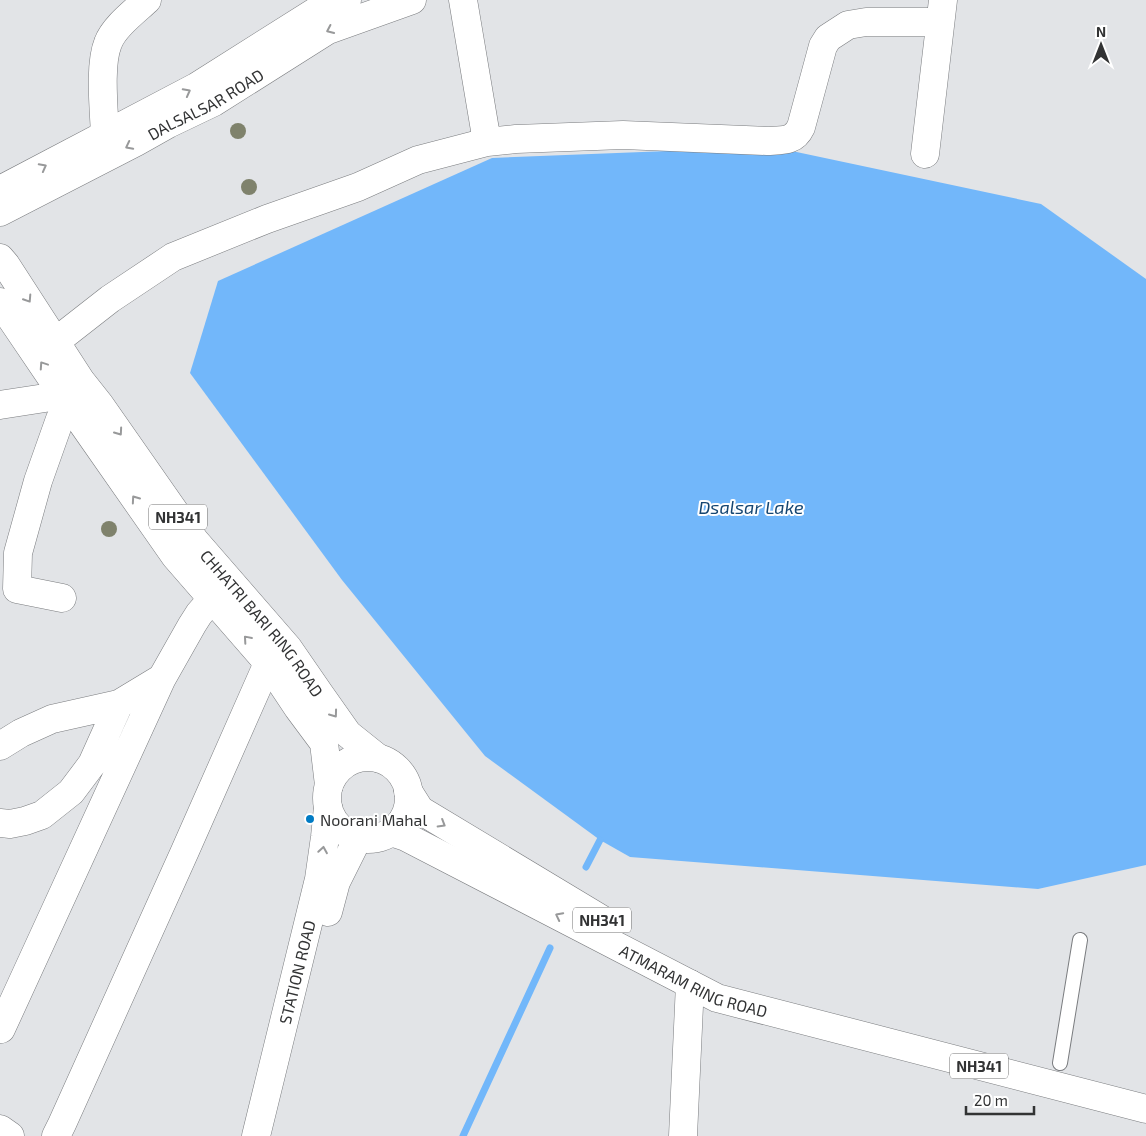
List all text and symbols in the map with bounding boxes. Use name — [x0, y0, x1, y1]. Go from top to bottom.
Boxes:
north arrow — [1076, 20, 1126, 70]
text: N — [1096, 23, 1106, 40]
one-way arrow — [326, 24, 335, 35]
street label: DALSALSAR ROAD — [144, 64, 266, 143]
one-way arrow — [182, 88, 191, 98]
one-way arrow — [125, 140, 134, 150]
one-way arrow — [38, 163, 47, 173]
one-way arrow — [21, 293, 31, 302]
one-way arrow — [40, 361, 49, 371]
one-way arrow — [113, 427, 122, 436]
one-way arrow — [132, 495, 141, 505]
water label: Dsalsar Lake — [698, 496, 804, 518]
road number: NH341 — [149, 504, 207, 530]
street label: CHHATRI BARI RING ROAD — [197, 545, 328, 700]
one-way arrow — [244, 636, 253, 645]
one-way arrow — [328, 709, 337, 718]
place label: Noorani Mahal — [320, 810, 427, 829]
marker: Noorani Mahal — [304, 813, 316, 825]
one-way arrow — [437, 817, 446, 827]
one-way arrow — [318, 846, 328, 855]
road number: NH341 — [573, 908, 631, 932]
one-way arrow — [555, 912, 564, 922]
street label: STATION ROAD — [274, 918, 318, 1026]
street label: ATMARAM RING ROAD — [617, 940, 770, 1020]
road number: NH341 — [950, 1054, 1008, 1078]
scale bar — [966, 1084, 1034, 1116]
text: 20 m — [974, 1091, 1008, 1109]

